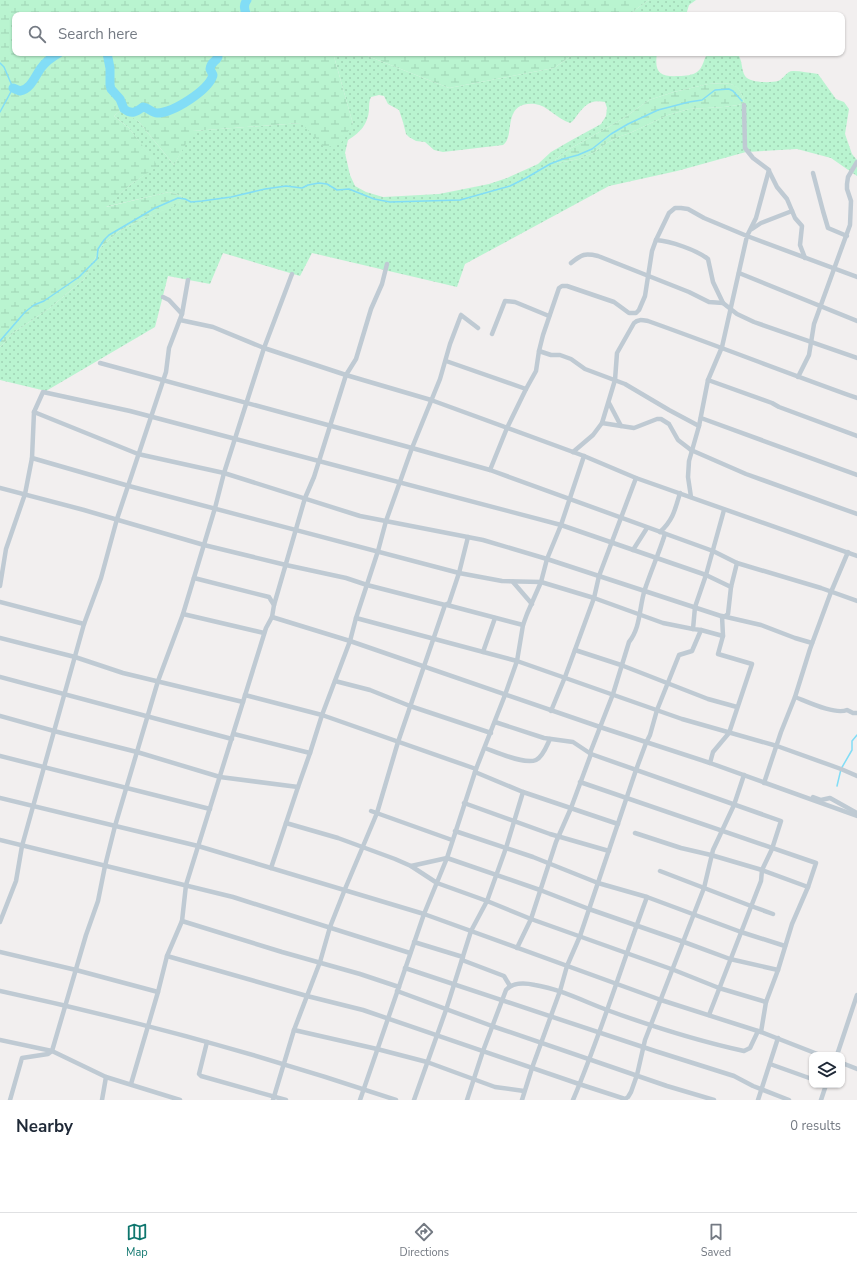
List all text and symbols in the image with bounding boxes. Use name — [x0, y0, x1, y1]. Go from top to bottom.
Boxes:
search box — [12, 12, 845, 56]
icon: search — [26, 23, 48, 45]
text: Search here — [58, 24, 138, 44]
map controls — [809, 1052, 845, 1088]
button: layers — [809, 1052, 845, 1088]
text: Nearby — [16, 1115, 73, 1138]
text: 0 results — [790, 1117, 841, 1135]
tab: Map — [126, 1221, 148, 1260]
tab: Directions — [400, 1221, 449, 1260]
tab: Saved — [701, 1221, 731, 1260]

